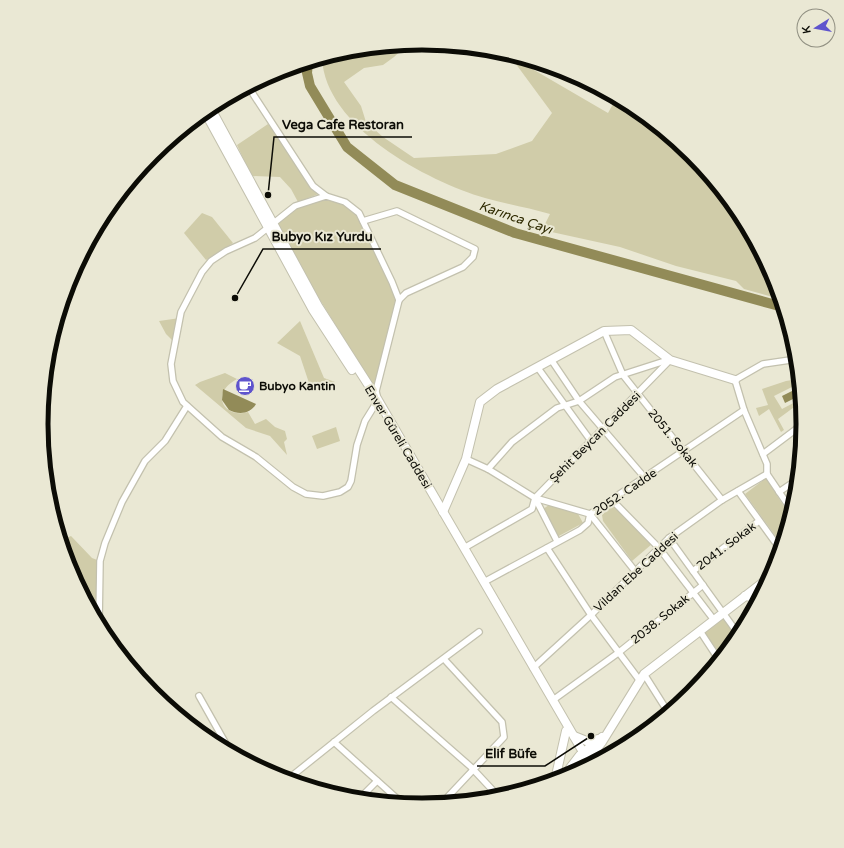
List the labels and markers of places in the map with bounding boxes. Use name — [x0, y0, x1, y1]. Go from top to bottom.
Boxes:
callout: Vega Cafe Restoran — [274, 112, 412, 137]
callout: Bubyo Kız Yurdu — [263, 224, 381, 249]
cafe icon: Bubyo Kantin — [234, 375, 256, 397]
place label: Bubyo Kantin — [259, 379, 336, 394]
callout: Elif Büfe — [477, 741, 545, 766]

